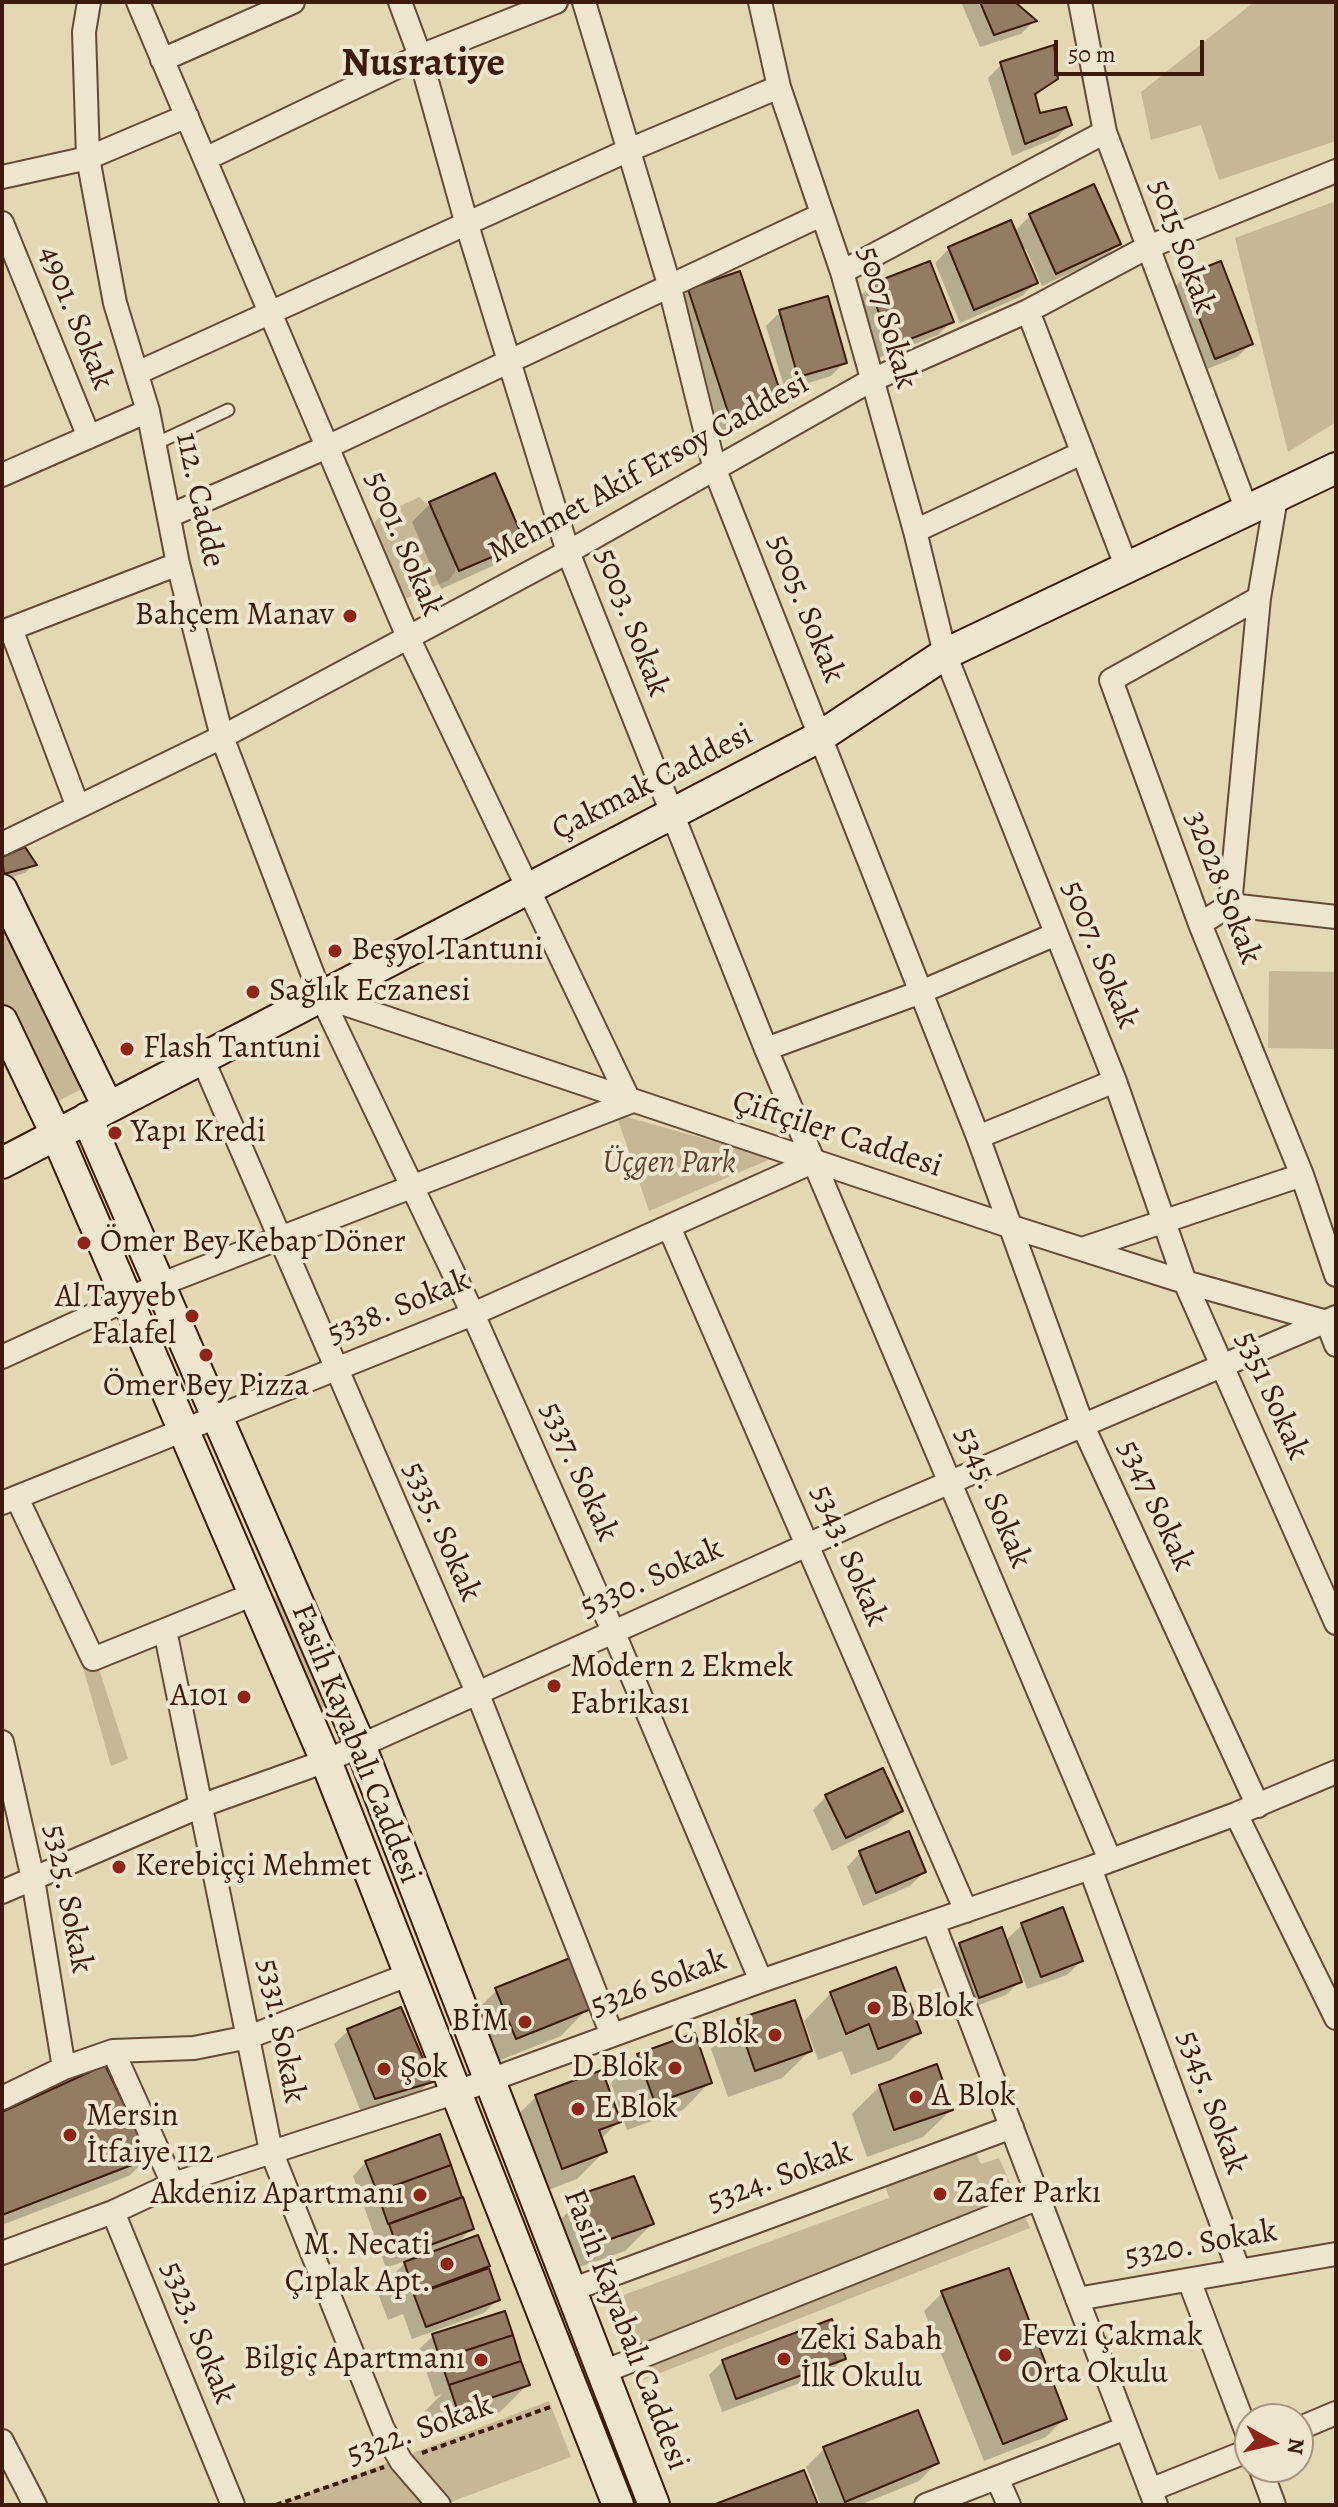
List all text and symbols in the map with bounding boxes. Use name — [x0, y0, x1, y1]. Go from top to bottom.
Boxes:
scale bar — [1058, 24, 1208, 74]
text: 50 m — [1068, 38, 1116, 70]
district label: Nusratiye — [341, 41, 505, 89]
street label: 5015 Sokak — [1139, 175, 1223, 319]
street label: 4901. Sokak — [29, 241, 121, 395]
street label: 5007 Sokak — [847, 243, 925, 393]
street label: Mehmet Akif Ersoy Caddesi — [482, 365, 816, 573]
street label: 112. Cadde — [166, 429, 232, 571]
street label: 5001. Sokak — [355, 466, 451, 622]
street label: 5005. Sokak — [758, 529, 852, 689]
street label: 5003. Sokak — [585, 543, 677, 703]
place label: Bahçem Manav — [135, 597, 334, 635]
marker: Bahçem Manav — [341, 607, 359, 625]
street label: Çakmak Caddesi — [546, 716, 760, 850]
street label: 32028 Sokak — [1175, 806, 1269, 970]
street label: 5007. Sokak — [1052, 876, 1146, 1034]
place label: Beşyol Tantuni — [351, 932, 544, 970]
marker: Beşyol Tantuni — [326, 942, 344, 960]
place label: Sağlık Eczanesi — [269, 973, 470, 1011]
marker: Sağlık Eczanesi — [244, 983, 262, 1001]
place label: Flash Tantuni — [143, 1030, 321, 1068]
marker: Flash Tantuni — [118, 1040, 136, 1058]
street label: Çiftçiler Caddesi — [727, 1083, 947, 1187]
place label: Yapı Kredi — [131, 1114, 266, 1152]
marker: Yapı Kredi — [106, 1124, 124, 1142]
park label: Üçgen Park — [602, 1145, 736, 1183]
place label: Ömer Bey Kebap Döner — [100, 1224, 406, 1262]
marker: Ömer Bey Kebap Döner — [75, 1234, 93, 1252]
street label: 5338. Sokak — [322, 1262, 476, 1354]
place label: Al Tayyeb Falafel — [55, 1279, 176, 1354]
marker: Al Tayyeb Falafel — [183, 1307, 201, 1325]
street label: 5351 Sokak — [1226, 1326, 1316, 1466]
marker: Ömer Bey Pizza — [197, 1346, 215, 1364]
place label: Ömer Bey Pizza — [103, 1368, 309, 1406]
street label: 5337. Sokak — [530, 1396, 626, 1548]
street label: 5345. Sokak — [945, 1422, 1039, 1574]
street label: 5347 Sokak — [1108, 1435, 1202, 1577]
street label: 5335. Sokak — [393, 1456, 489, 1608]
street label: 5343. Sokak — [801, 1480, 895, 1632]
street label: 5330. Sokak — [575, 1531, 729, 1627]
street label: Fasih Kayabalı Caddesi — [281, 1599, 429, 1889]
place label: Modern 2 Ekmek Fabrikası — [570, 1649, 793, 1724]
marker: Modern 2 Ekmek Fabrikası — [545, 1677, 563, 1695]
place label: A101 — [170, 1678, 228, 1716]
marker: A101 — [235, 1688, 253, 1706]
street label: 5325. Sokak — [34, 1821, 100, 1977]
place label: Kerebiççi Mehmet — [135, 1848, 371, 1886]
marker: Kerebiççi Mehmet — [110, 1858, 128, 1876]
street label: 5326 Sokak — [586, 1942, 732, 2026]
street label: 5331. Sokak — [247, 1956, 313, 2106]
place label: B Blok — [890, 1989, 974, 2027]
marker: B Blok — [865, 1999, 883, 2017]
place label: BİM — [451, 2003, 509, 2041]
marker: BİM — [516, 2013, 534, 2031]
place label: C Blok — [674, 2016, 759, 2054]
marker: C Blok — [766, 2026, 784, 2044]
street label: 5345. Sokak — [1167, 2026, 1255, 2180]
place label: D Blok — [571, 2049, 659, 2087]
place label: Şok — [400, 2050, 448, 2088]
marker: D Blok — [666, 2059, 684, 2077]
marker: Şok — [375, 2060, 393, 2078]
place label: A Blok — [932, 2078, 1016, 2116]
marker: A Blok — [907, 2088, 925, 2106]
place label: E Blok — [594, 2090, 678, 2128]
place label: Mersin İtfaiye 112 — [86, 2098, 214, 2173]
marker: E Blok — [569, 2100, 587, 2118]
marker: Mersin İtfaiye 112 — [61, 2126, 79, 2144]
street label: 5324. Sokak — [702, 2134, 858, 2222]
place label: Zafer Parkı — [956, 2175, 1101, 2213]
place label: Akdeniz Apartmanı — [151, 2176, 404, 2214]
street label: Fasih Kayabalı Caddesi — [554, 2184, 696, 2476]
marker: Zafer Parkı — [931, 2185, 949, 2203]
marker: Akdeniz Apartmanı — [411, 2186, 429, 2204]
street label: 5320. Sokak — [1122, 2213, 1280, 2277]
place label: M. Necati Çıplak Apt. — [285, 2227, 431, 2302]
marker: M. Necati Çıplak Apt. — [438, 2255, 456, 2273]
street label: 5323. Sokak — [151, 2256, 243, 2410]
place label: Fevzi Çakmak Orta Okulu — [1021, 2318, 1203, 2393]
place label: Zeki Sabah İlk Okulu — [800, 2322, 943, 2397]
place label: Bilgiç Apartmanı — [244, 2341, 465, 2379]
marker: Fevzi Çakmak Orta Okulu — [996, 2346, 1014, 2364]
marker: Zeki Sabah İlk Okulu — [775, 2350, 793, 2368]
marker: Bilgiç Apartmanı — [472, 2351, 490, 2369]
street label: 5322. Sokak — [342, 2387, 498, 2475]
north arrow — [1234, 2403, 1314, 2483]
text: N — [1280, 2436, 1312, 2456]

